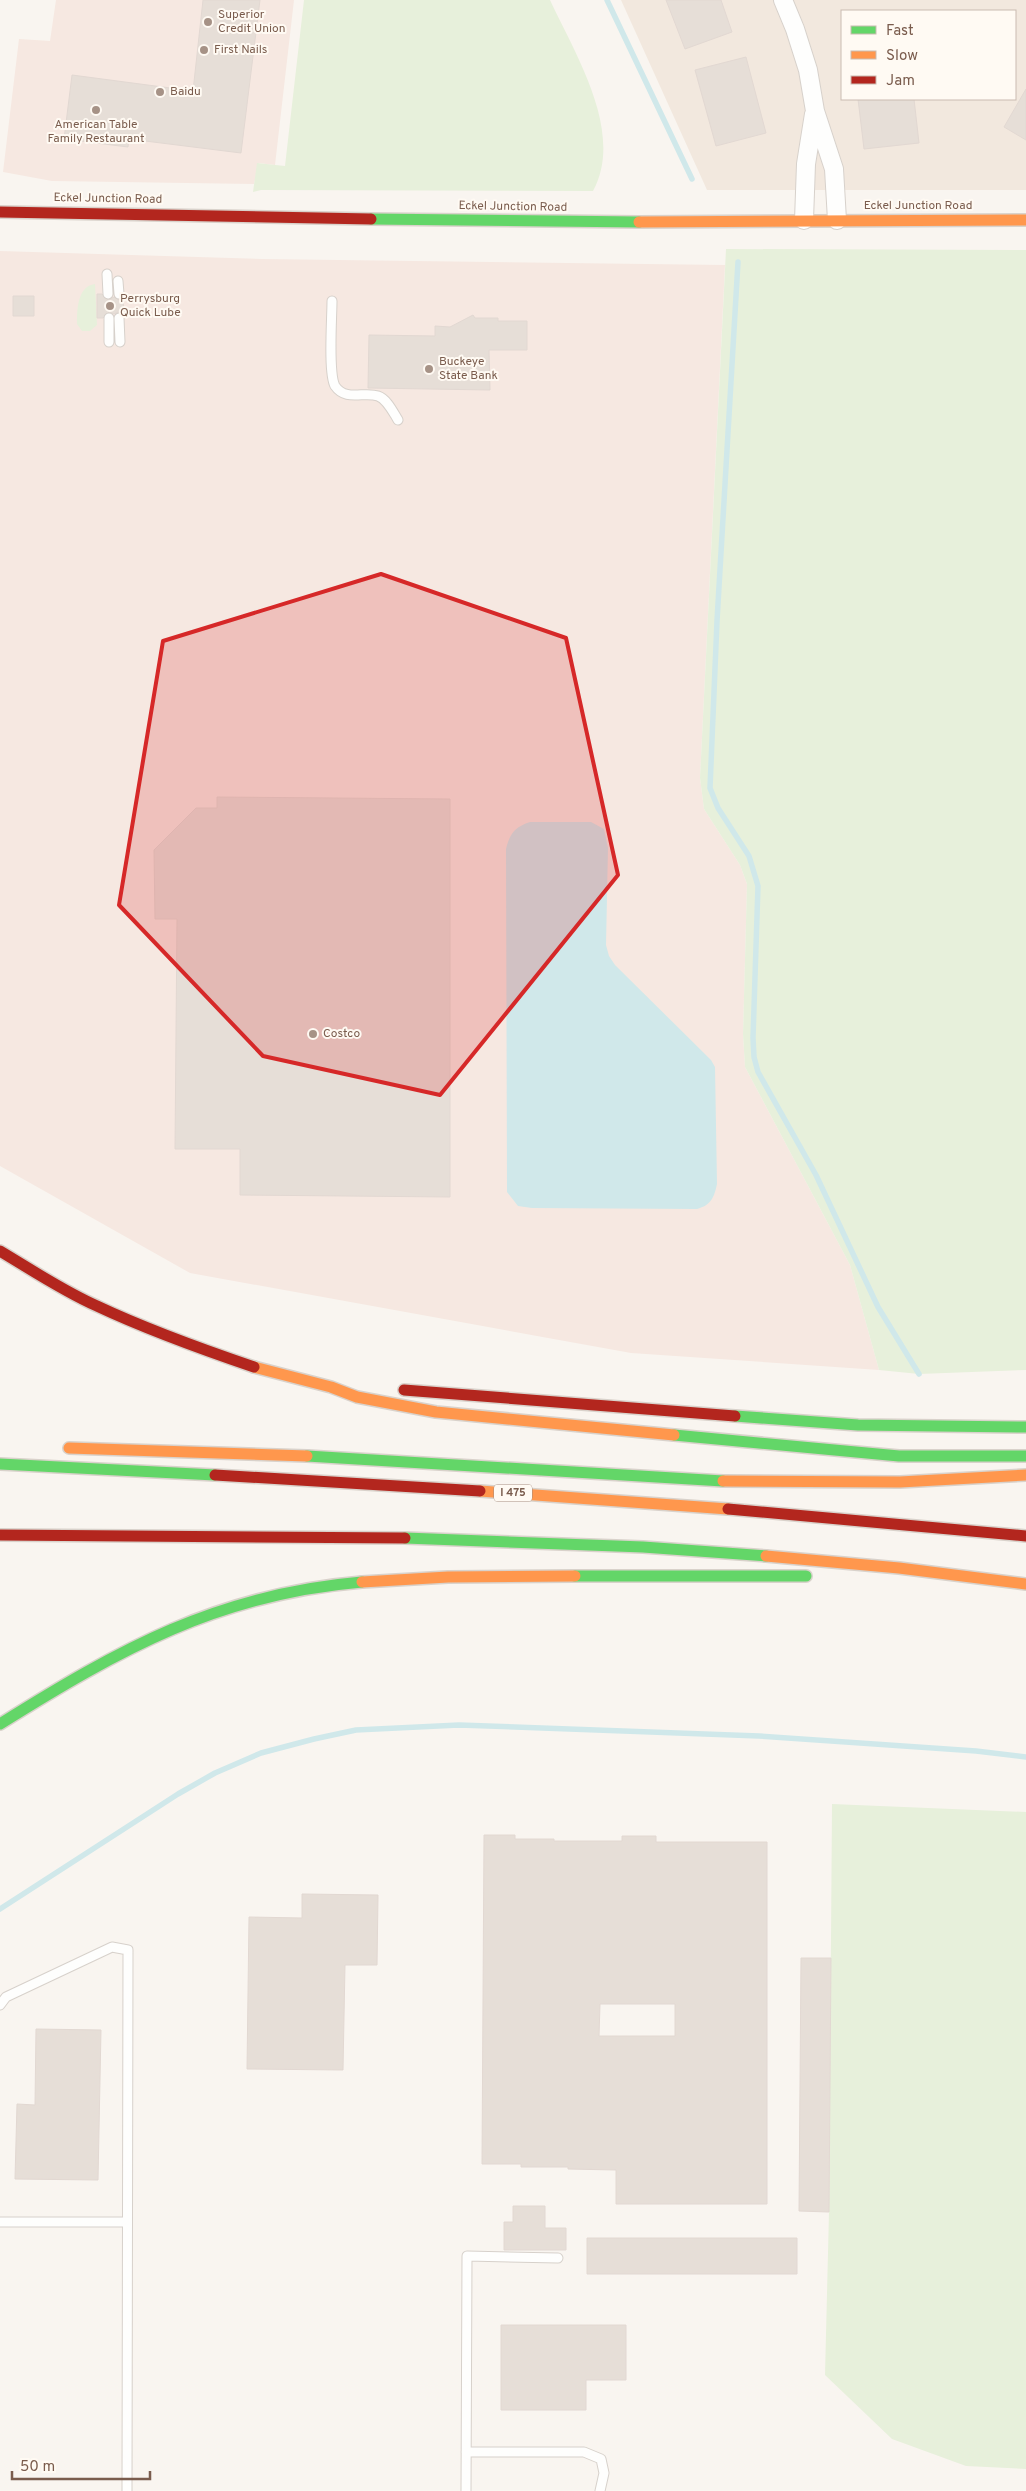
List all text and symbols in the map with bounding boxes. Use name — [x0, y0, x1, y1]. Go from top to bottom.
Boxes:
place label: Superior Credit Union — [218, 7, 285, 37]
legend — [841, 10, 1016, 100]
marker: Superior Credit Union — [202, 16, 214, 28]
text: Fast — [886, 22, 914, 41]
place label: First Nails — [214, 42, 267, 58]
marker: First Nails — [198, 44, 210, 56]
text: Slow — [886, 47, 918, 66]
text: Jam — [886, 72, 915, 91]
place label: Baidu — [170, 84, 201, 100]
marker: Baidu — [154, 86, 166, 98]
marker: American Table Family Restaurant — [90, 104, 102, 116]
place label: American Table Family Restaurant — [48, 117, 144, 147]
street label: Eckel Junction Road — [53, 190, 163, 208]
street label: Eckel Junction Road — [458, 198, 568, 216]
street label: Eckel Junction Road — [864, 198, 972, 214]
place label: Perrysburg Quick Lube — [120, 291, 181, 321]
marker: Perrysburg Quick Lube — [104, 300, 116, 312]
place label: Buckeye State Bank — [439, 354, 498, 384]
marker: Buckeye State Bank — [423, 363, 435, 375]
place label: Costco — [323, 1026, 360, 1042]
marker: Costco — [307, 1028, 319, 1040]
road number: I 475 — [494, 1485, 532, 1502]
scale bar — [12, 2448, 150, 2480]
text: 50 m — [20, 2458, 55, 2477]

